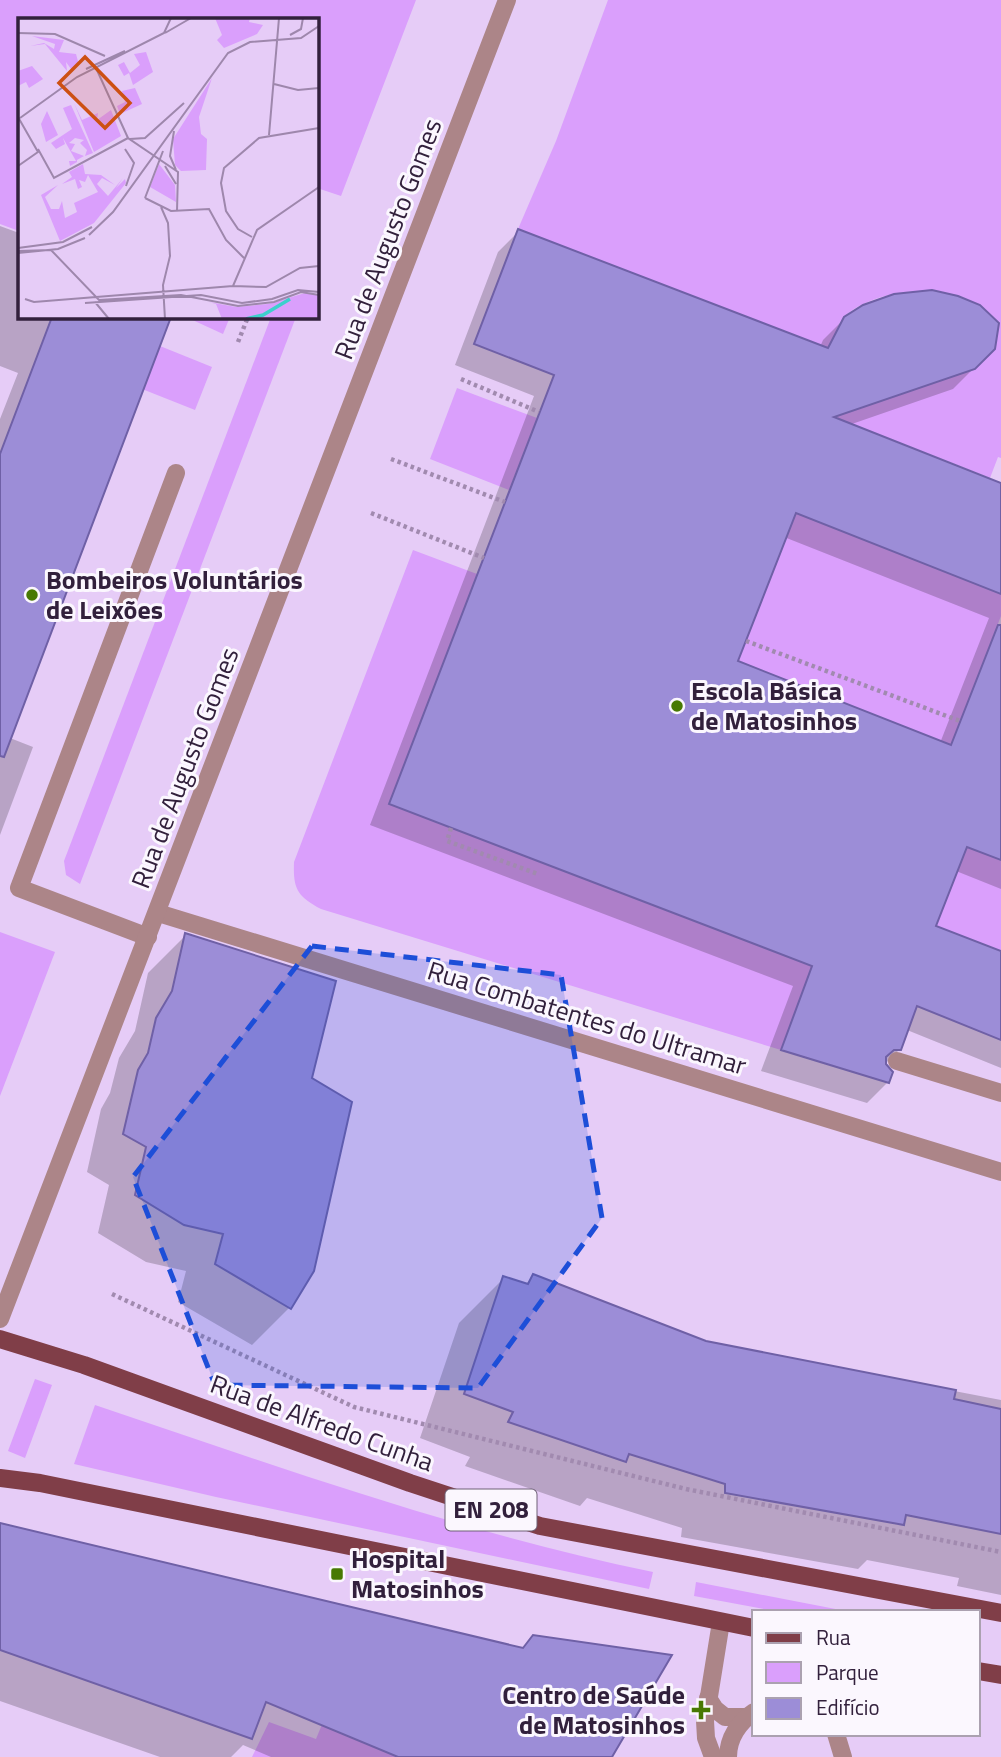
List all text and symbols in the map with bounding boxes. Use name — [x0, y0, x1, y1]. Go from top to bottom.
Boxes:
inset map — [18, 18, 318, 318]
street label: Rua de Augusto Gomes — [324, 113, 451, 365]
place label: Bombeiros Voluntários de Leixões — [46, 560, 303, 629]
marker: Bombeiros Voluntários de Leixões — [24, 587, 40, 603]
street label: Rua de Augusto Gomes — [121, 642, 248, 894]
place label: Escola Básica de Matosinhos — [691, 671, 857, 740]
marker: Escola Básica de Matosinhos — [669, 698, 685, 714]
street label: Rua Combatentes do Ultramar — [423, 950, 751, 1085]
street label: Rua de Alfredo Cunha — [205, 1364, 439, 1481]
road number: EN 208 — [446, 1490, 536, 1530]
place label: Hospital Matosinhos — [351, 1539, 484, 1608]
marker: Hospital Matosinhos — [329, 1566, 345, 1582]
legend — [752, 1610, 980, 1736]
text: Rua — [816, 1621, 851, 1653]
text: Parque — [816, 1656, 879, 1688]
place label: Centro de Saúde de Matosinhos — [502, 1675, 685, 1744]
text: Edifício — [816, 1691, 880, 1723]
marker: Centro de Saúde de Matosinhos — [691, 1700, 711, 1720]

